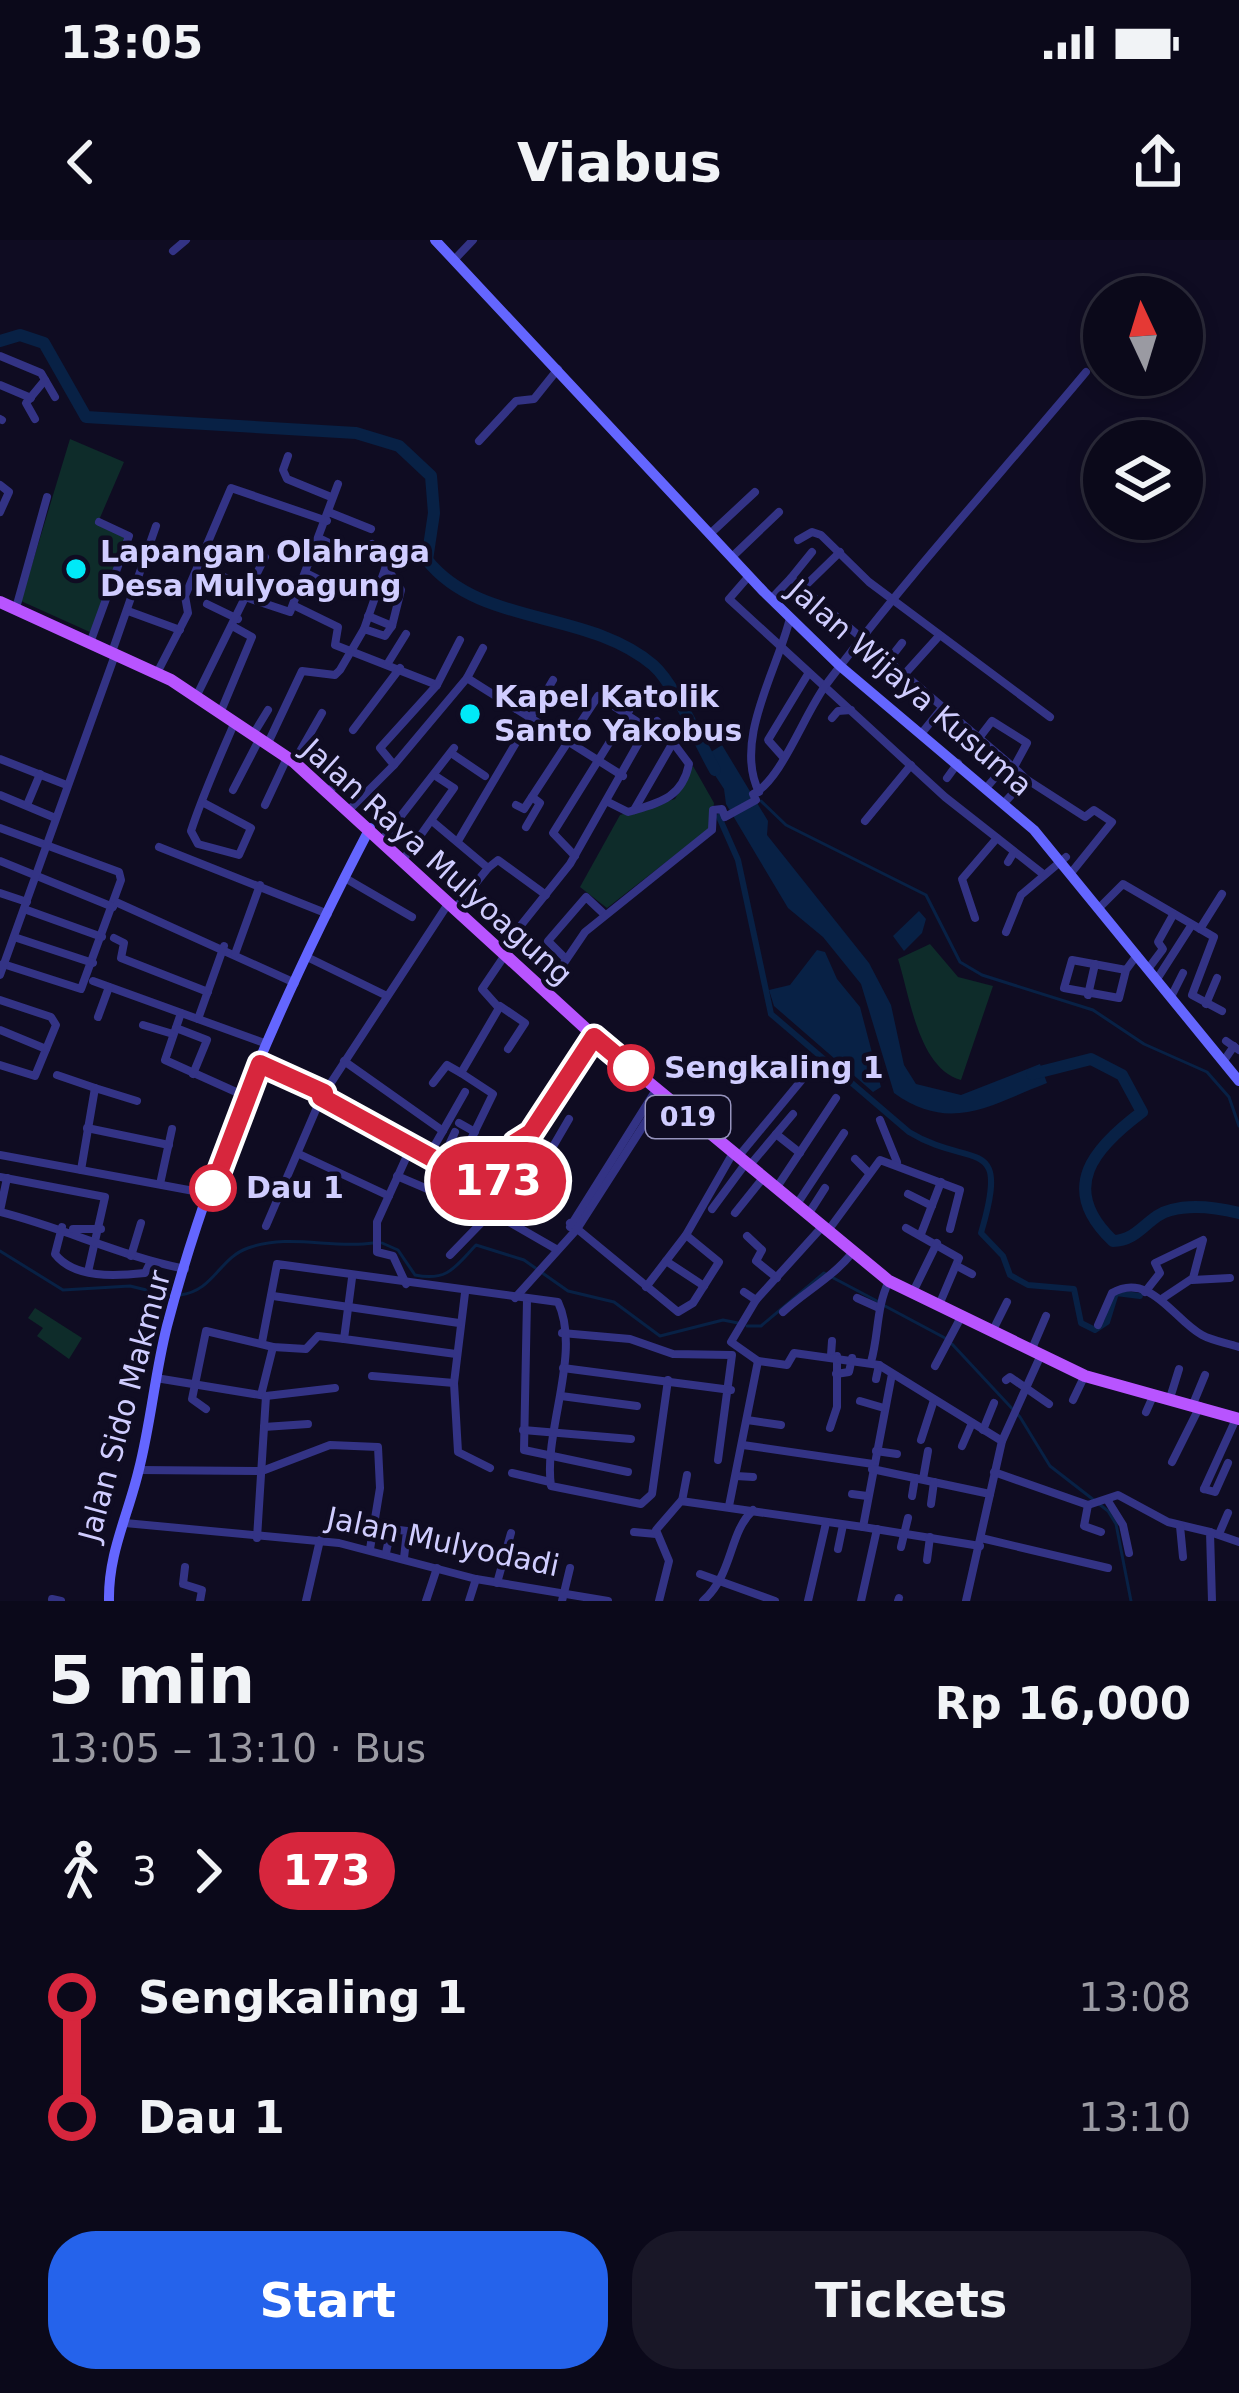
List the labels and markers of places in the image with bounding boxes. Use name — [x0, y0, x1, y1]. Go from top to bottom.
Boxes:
place label: Lapangan Olahraga Desa Mulyoagung — [100, 534, 430, 603]
marker: Lapangan Olahraga Desa Mulyoagung — [63, 556, 89, 582]
place label: Kapel Katolik Santo Yakobus — [494, 679, 742, 748]
marker: Kapel Katolik Santo Yakobus — [457, 701, 483, 727]
marker: Sengkaling 1 — [609, 1046, 653, 1090]
place label: Sengkaling 1 — [664, 1050, 884, 1085]
marker: Dau 1 — [191, 1166, 235, 1210]
place label: Dau 1 — [246, 1170, 344, 1205]

